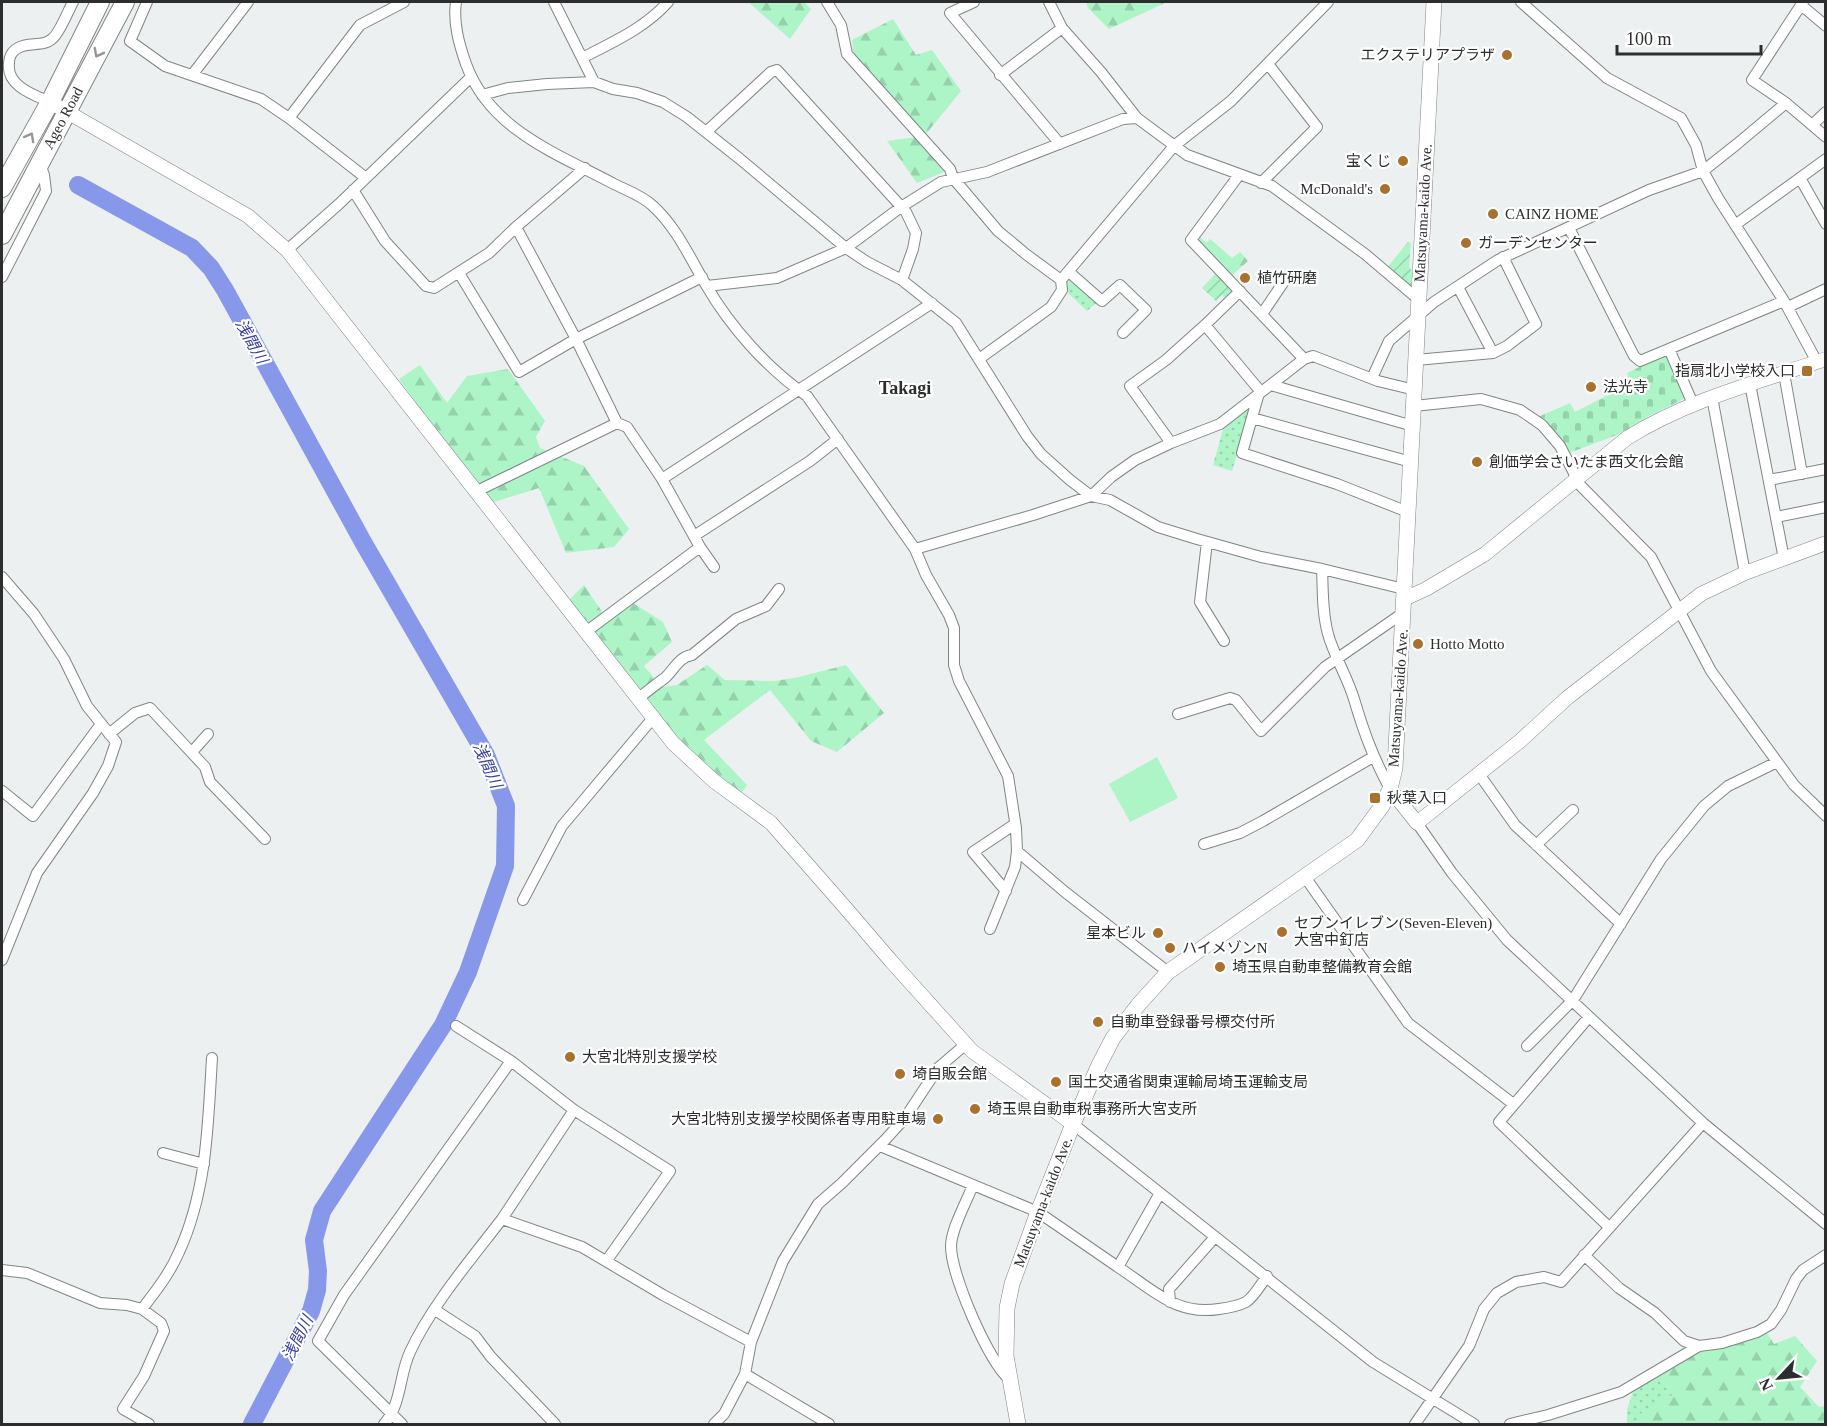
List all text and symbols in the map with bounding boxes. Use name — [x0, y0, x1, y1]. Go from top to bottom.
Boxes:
scale bar — [1617, 18, 1761, 56]
text: 100 m — [1626, 29, 1672, 49]
one-way arrow — [94, 47, 105, 57]
place label: エクステリアプラザ — [1360, 47, 1495, 63]
marker: エクステリアプラザ — [1500, 48, 1514, 62]
street label: Ageo Road — [40, 84, 86, 152]
one-way arrow — [23, 133, 34, 143]
street label: Matsuyama-kaido Ave. — [1411, 143, 1435, 283]
place label: 宝くじ — [1346, 153, 1391, 169]
marker: 宝くじ — [1396, 154, 1410, 168]
place label: McDonald's — [1300, 181, 1373, 197]
marker: McDonald's — [1378, 182, 1392, 196]
place label: CAINZ HOME — [1505, 206, 1599, 222]
marker: CAINZ HOME — [1486, 207, 1500, 221]
place label: ガーデンセンター — [1478, 235, 1598, 251]
marker: ガーデンセンター — [1459, 236, 1473, 250]
place label: 植竹研磨 — [1257, 269, 1317, 286]
marker: 植竹研磨 — [1238, 271, 1252, 285]
water label: 浅間川 — [232, 316, 272, 368]
place label: 指扇北小学校入口 — [1675, 362, 1795, 379]
marker: 指扇北小学校入口 — [1800, 364, 1814, 378]
district label: Takagi — [879, 378, 931, 398]
place label: 法光寺 — [1603, 379, 1648, 395]
marker: 法光寺 — [1584, 380, 1598, 394]
place label: 創価学会さいたま西文化会館 — [1489, 454, 1684, 470]
marker: 創価学会さいたま西文化会館 — [1470, 455, 1484, 469]
street label: Matsuyama-kaido Ave. — [1385, 628, 1411, 768]
place label: Hotto Motto — [1430, 636, 1505, 652]
marker: Hotto Motto — [1411, 637, 1425, 651]
water label: 浅間川 — [470, 740, 506, 792]
place label: 秋葉入口 — [1387, 790, 1447, 806]
marker: 秋葉入口 — [1368, 791, 1382, 805]
place label: セブンイレブン(Seven-Eleven) 大宮中釘店 — [1294, 915, 1492, 948]
place label: 星本ビル — [1086, 925, 1146, 941]
marker: セブンイレブン(Seven-Eleven) 大宮中釘店 — [1275, 925, 1289, 939]
marker: 星本ビル — [1151, 926, 1165, 940]
place label: ハイメゾンN — [1182, 940, 1268, 956]
marker: ハイメゾンN — [1163, 941, 1177, 955]
place label: 埼玉県自動車整備教育会館 — [1232, 959, 1412, 975]
marker: 埼玉県自動車整備教育会館 — [1213, 960, 1227, 974]
place label: 自動車登録番号標交付所 — [1110, 1013, 1275, 1030]
marker: 自動車登録番号標交付所 — [1091, 1015, 1105, 1029]
place label: 大宮北特別支援学校 — [582, 1048, 717, 1065]
marker: 大宮北特別支援学校 — [563, 1050, 577, 1064]
place label: 埼自販会館 — [912, 1066, 987, 1082]
marker: 埼自販会館 — [893, 1067, 907, 1081]
place label: 国土交通省関東運輸局埼玉運輸支局 — [1068, 1073, 1308, 1090]
marker: 国土交通省関東運輸局埼玉運輸支局 — [1049, 1075, 1063, 1089]
place label: 埼玉県自動車税事務所大宮支所 — [987, 1101, 1197, 1117]
marker: 埼玉県自動車税事務所大宮支所 — [968, 1102, 982, 1116]
place label: 大宮北特別支援学校関係者専用駐車場 — [671, 1110, 926, 1127]
marker: 大宮北特別支援学校関係者専用駐車場 — [931, 1112, 945, 1126]
street label: Matsuyama-kaido Ave. — [1011, 1134, 1075, 1270]
water label: 浅間川 — [279, 1311, 317, 1363]
north arrow — [1749, 1348, 1809, 1408]
text: N — [1756, 1375, 1776, 1393]

